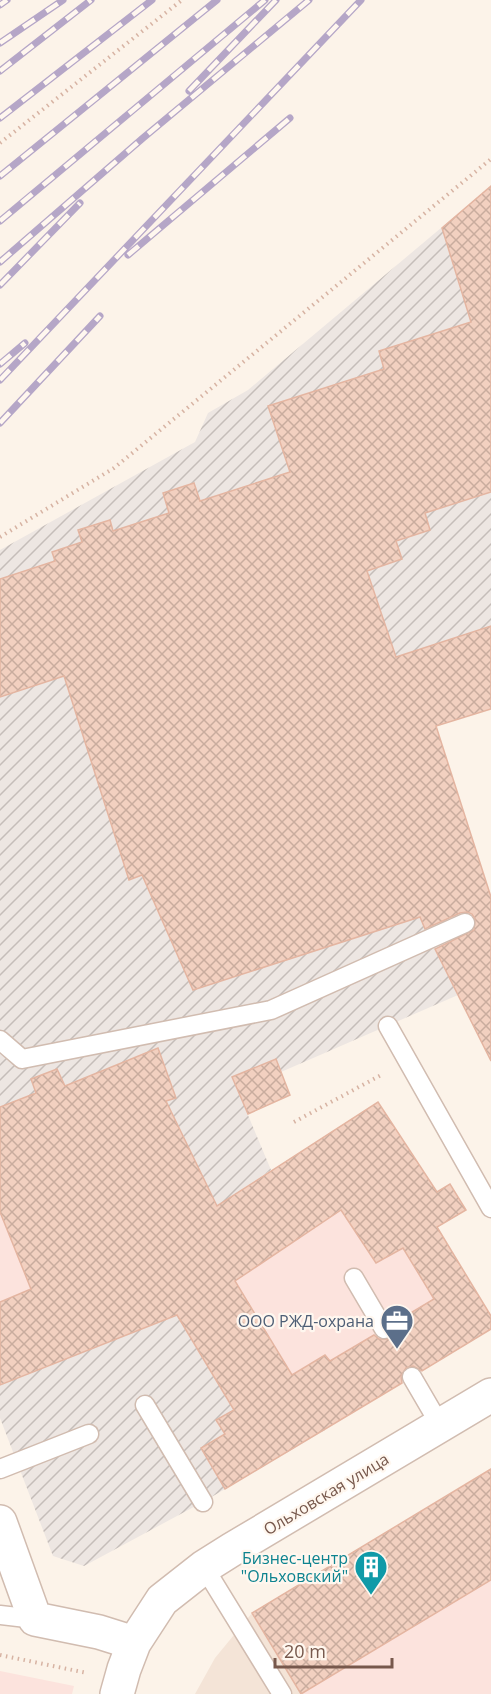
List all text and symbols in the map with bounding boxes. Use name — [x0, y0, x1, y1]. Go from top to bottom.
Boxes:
office icon: ООО РЖД-охрана — [379, 1303, 415, 1350]
place label: ООО РЖД-охрана — [238, 1310, 374, 1332]
street label: Ольховская улица — [259, 1448, 393, 1540]
place label: Бизнес-центр "Ольховский" — [241, 1547, 348, 1587]
building icon: Бизнес-центр "Ольховский" — [353, 1549, 389, 1596]
scale bar — [275, 1631, 392, 1669]
text: 20 m — [284, 1639, 326, 1663]

